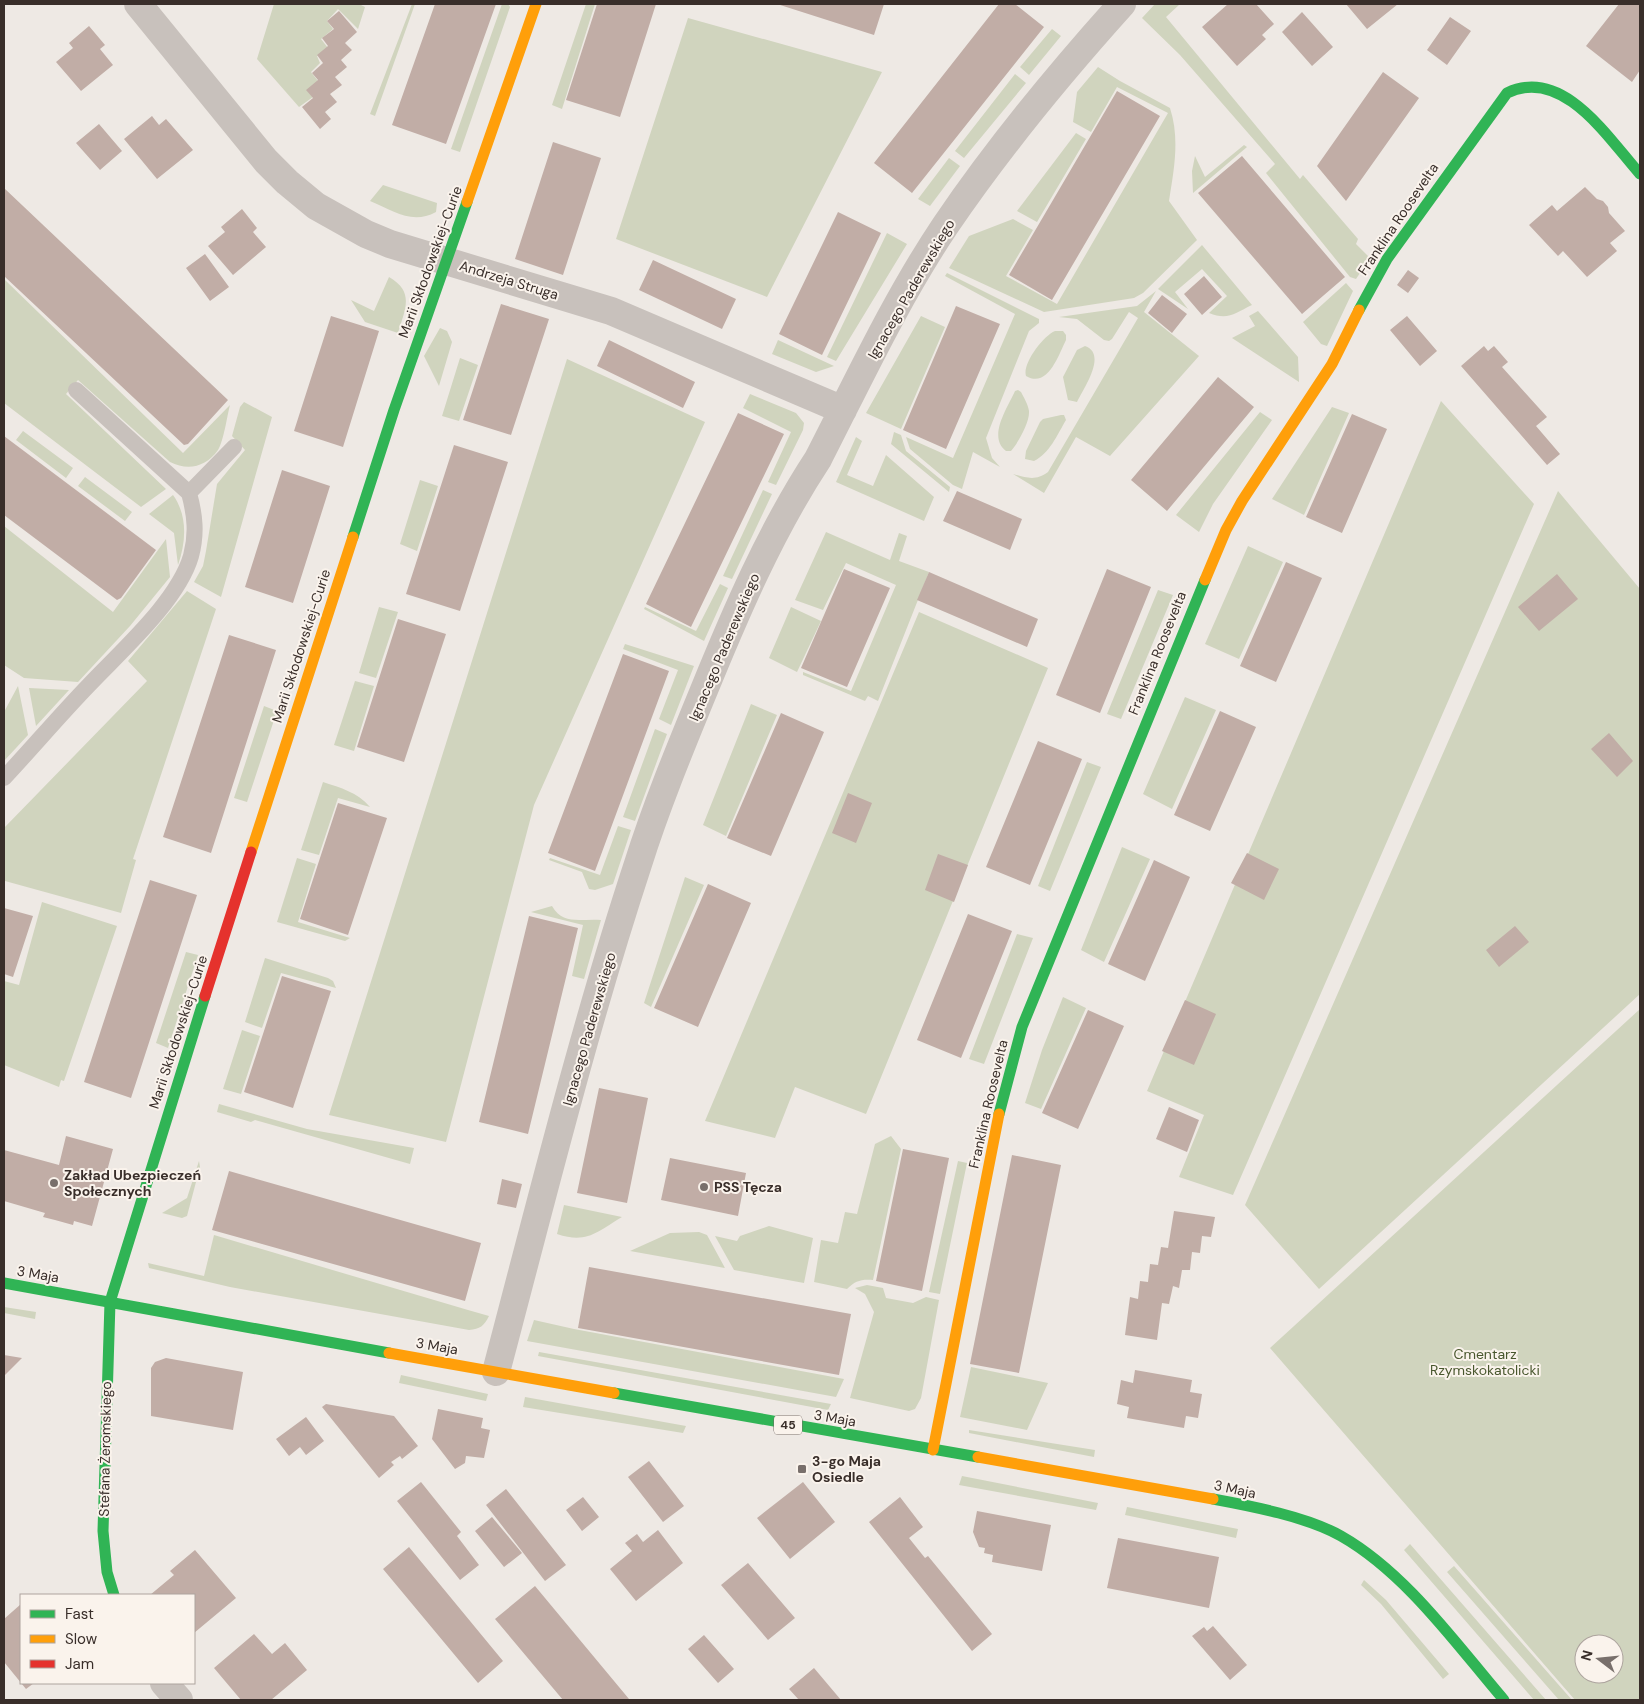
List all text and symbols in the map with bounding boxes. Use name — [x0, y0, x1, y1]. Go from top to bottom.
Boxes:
street label: Franklina Roosevelta — [1354, 159, 1442, 279]
street label: Marii Skłodowskiej-Curie — [394, 184, 466, 340]
street label: Ignacego Paderewskiego — [863, 216, 959, 362]
street label: Andrzeja Struga — [457, 256, 561, 304]
street label: Marii Skłodowskiej-Curie — [268, 567, 334, 725]
street label: Ignacego Paderewskiego — [685, 570, 763, 724]
street label: Franklina Roosevelta — [1124, 589, 1190, 717]
street label: Ignacego Paderewskiego — [558, 950, 620, 1108]
street label: Marii Skłodowskiej-Curie — [145, 953, 211, 1111]
street label: Franklina Roosevelta — [964, 1038, 1012, 1170]
place label: Zakład Ubezpieczeń Społecznych — [64, 1166, 201, 1200]
marker: Zakład Ubezpieczeń Społecznych — [48, 1177, 60, 1189]
place label: PSS Tęcza — [714, 1178, 782, 1196]
marker: PSS Tęcza — [698, 1181, 710, 1193]
street label: 3 Maja — [16, 1261, 60, 1287]
street label: 3 Maja — [415, 1333, 459, 1359]
park label: Cmentarz Rzymskokatolicki — [1430, 1345, 1540, 1379]
street label: Stefana Żeromskiego — [95, 1381, 115, 1517]
street label: 3 Maja — [813, 1405, 857, 1431]
road number: 45 — [774, 1416, 802, 1434]
place label: 3-go Maja Osiedle — [812, 1452, 881, 1486]
marker: 3-go Maja Osiedle — [796, 1463, 808, 1475]
street label: 3 Maja — [1212, 1476, 1258, 1502]
legend — [20, 1594, 195, 1684]
text: Fast — [65, 1604, 94, 1624]
text: Slow — [65, 1629, 98, 1649]
north arrow — [1574, 1634, 1624, 1684]
text: N — [1576, 1648, 1597, 1663]
text: Jam — [65, 1654, 94, 1674]

